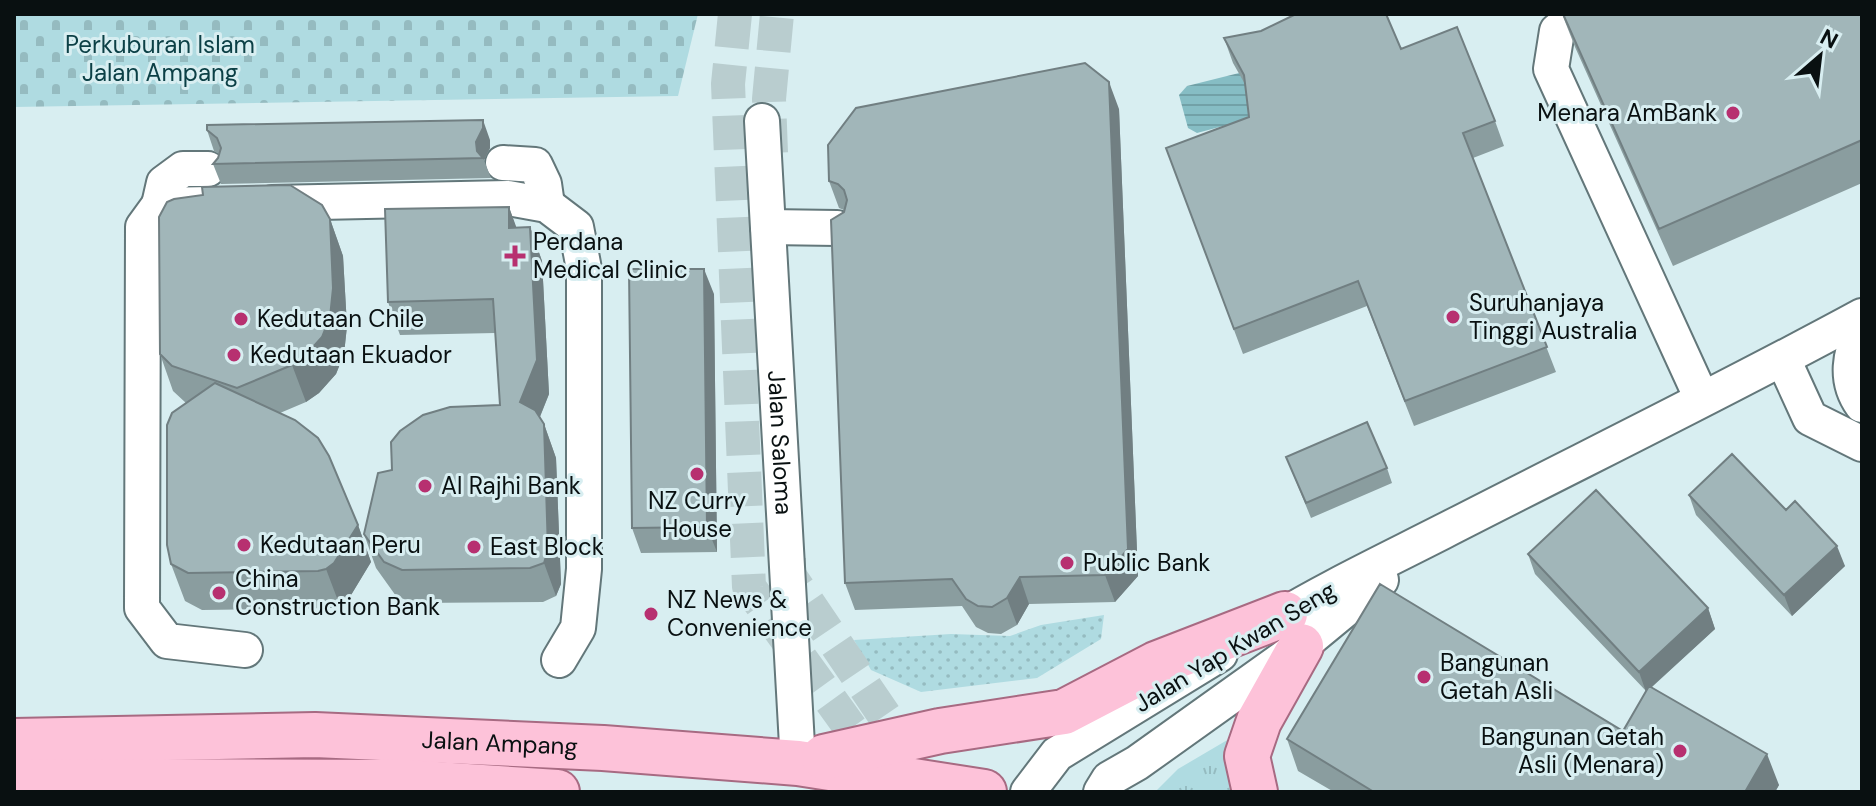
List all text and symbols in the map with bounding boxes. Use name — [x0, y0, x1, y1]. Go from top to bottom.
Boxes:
north arrow — [1780, 16, 1860, 96]
text: N — [1815, 22, 1843, 55]
park label: Perkuburan Islam Jalan Ampang — [65, 29, 255, 88]
place label: Menara AmBank — [1537, 97, 1717, 128]
marker: Menara AmBank — [1724, 104, 1742, 122]
place label: Perdana Medical Clinic — [533, 226, 688, 285]
marker: Perdana Medical Clinic — [504, 245, 526, 267]
place label: Suruhanjaya Tinggi Australia — [1469, 287, 1637, 346]
place label: Kedutaan Chile — [257, 303, 424, 334]
marker: Suruhanjaya Tinggi Australia — [1444, 308, 1462, 326]
marker: Kedutaan Chile — [232, 310, 250, 328]
place label: Kedutaan Ekuador — [250, 339, 452, 370]
marker: Kedutaan Ekuador — [225, 346, 243, 364]
street label: Jalan Saloma — [761, 369, 800, 516]
marker: NZ Curry House — [688, 465, 706, 483]
place label: Al Rajhi Bank — [441, 470, 581, 501]
marker: Al Rajhi Bank — [416, 477, 434, 495]
place label: NZ Curry House — [648, 485, 746, 544]
place label: Kedutaan Peru — [260, 529, 421, 560]
place label: East Block — [490, 531, 604, 562]
marker: Kedutaan Peru — [235, 536, 253, 554]
marker: East Block — [465, 538, 483, 556]
place label: Public Bank — [1083, 547, 1210, 578]
marker: Public Bank — [1058, 554, 1076, 572]
place label: China Construction Bank — [235, 563, 440, 622]
street label: Jalan Yap Kwan Seng — [1128, 574, 1341, 719]
marker: China Construction Bank — [210, 584, 228, 602]
place label: NZ News & Convenience — [667, 584, 812, 643]
marker: NZ News & Convenience — [642, 605, 660, 623]
place label: Bangunan Getah Asli — [1440, 647, 1553, 706]
marker: Bangunan Getah Asli — [1415, 668, 1433, 686]
place label: Bangunan Getah Asli (Menara) — [1481, 721, 1664, 780]
street label: Jalan Ampang — [421, 724, 579, 762]
marker: Bangunan Getah Asli (Menara) — [1671, 742, 1689, 760]

